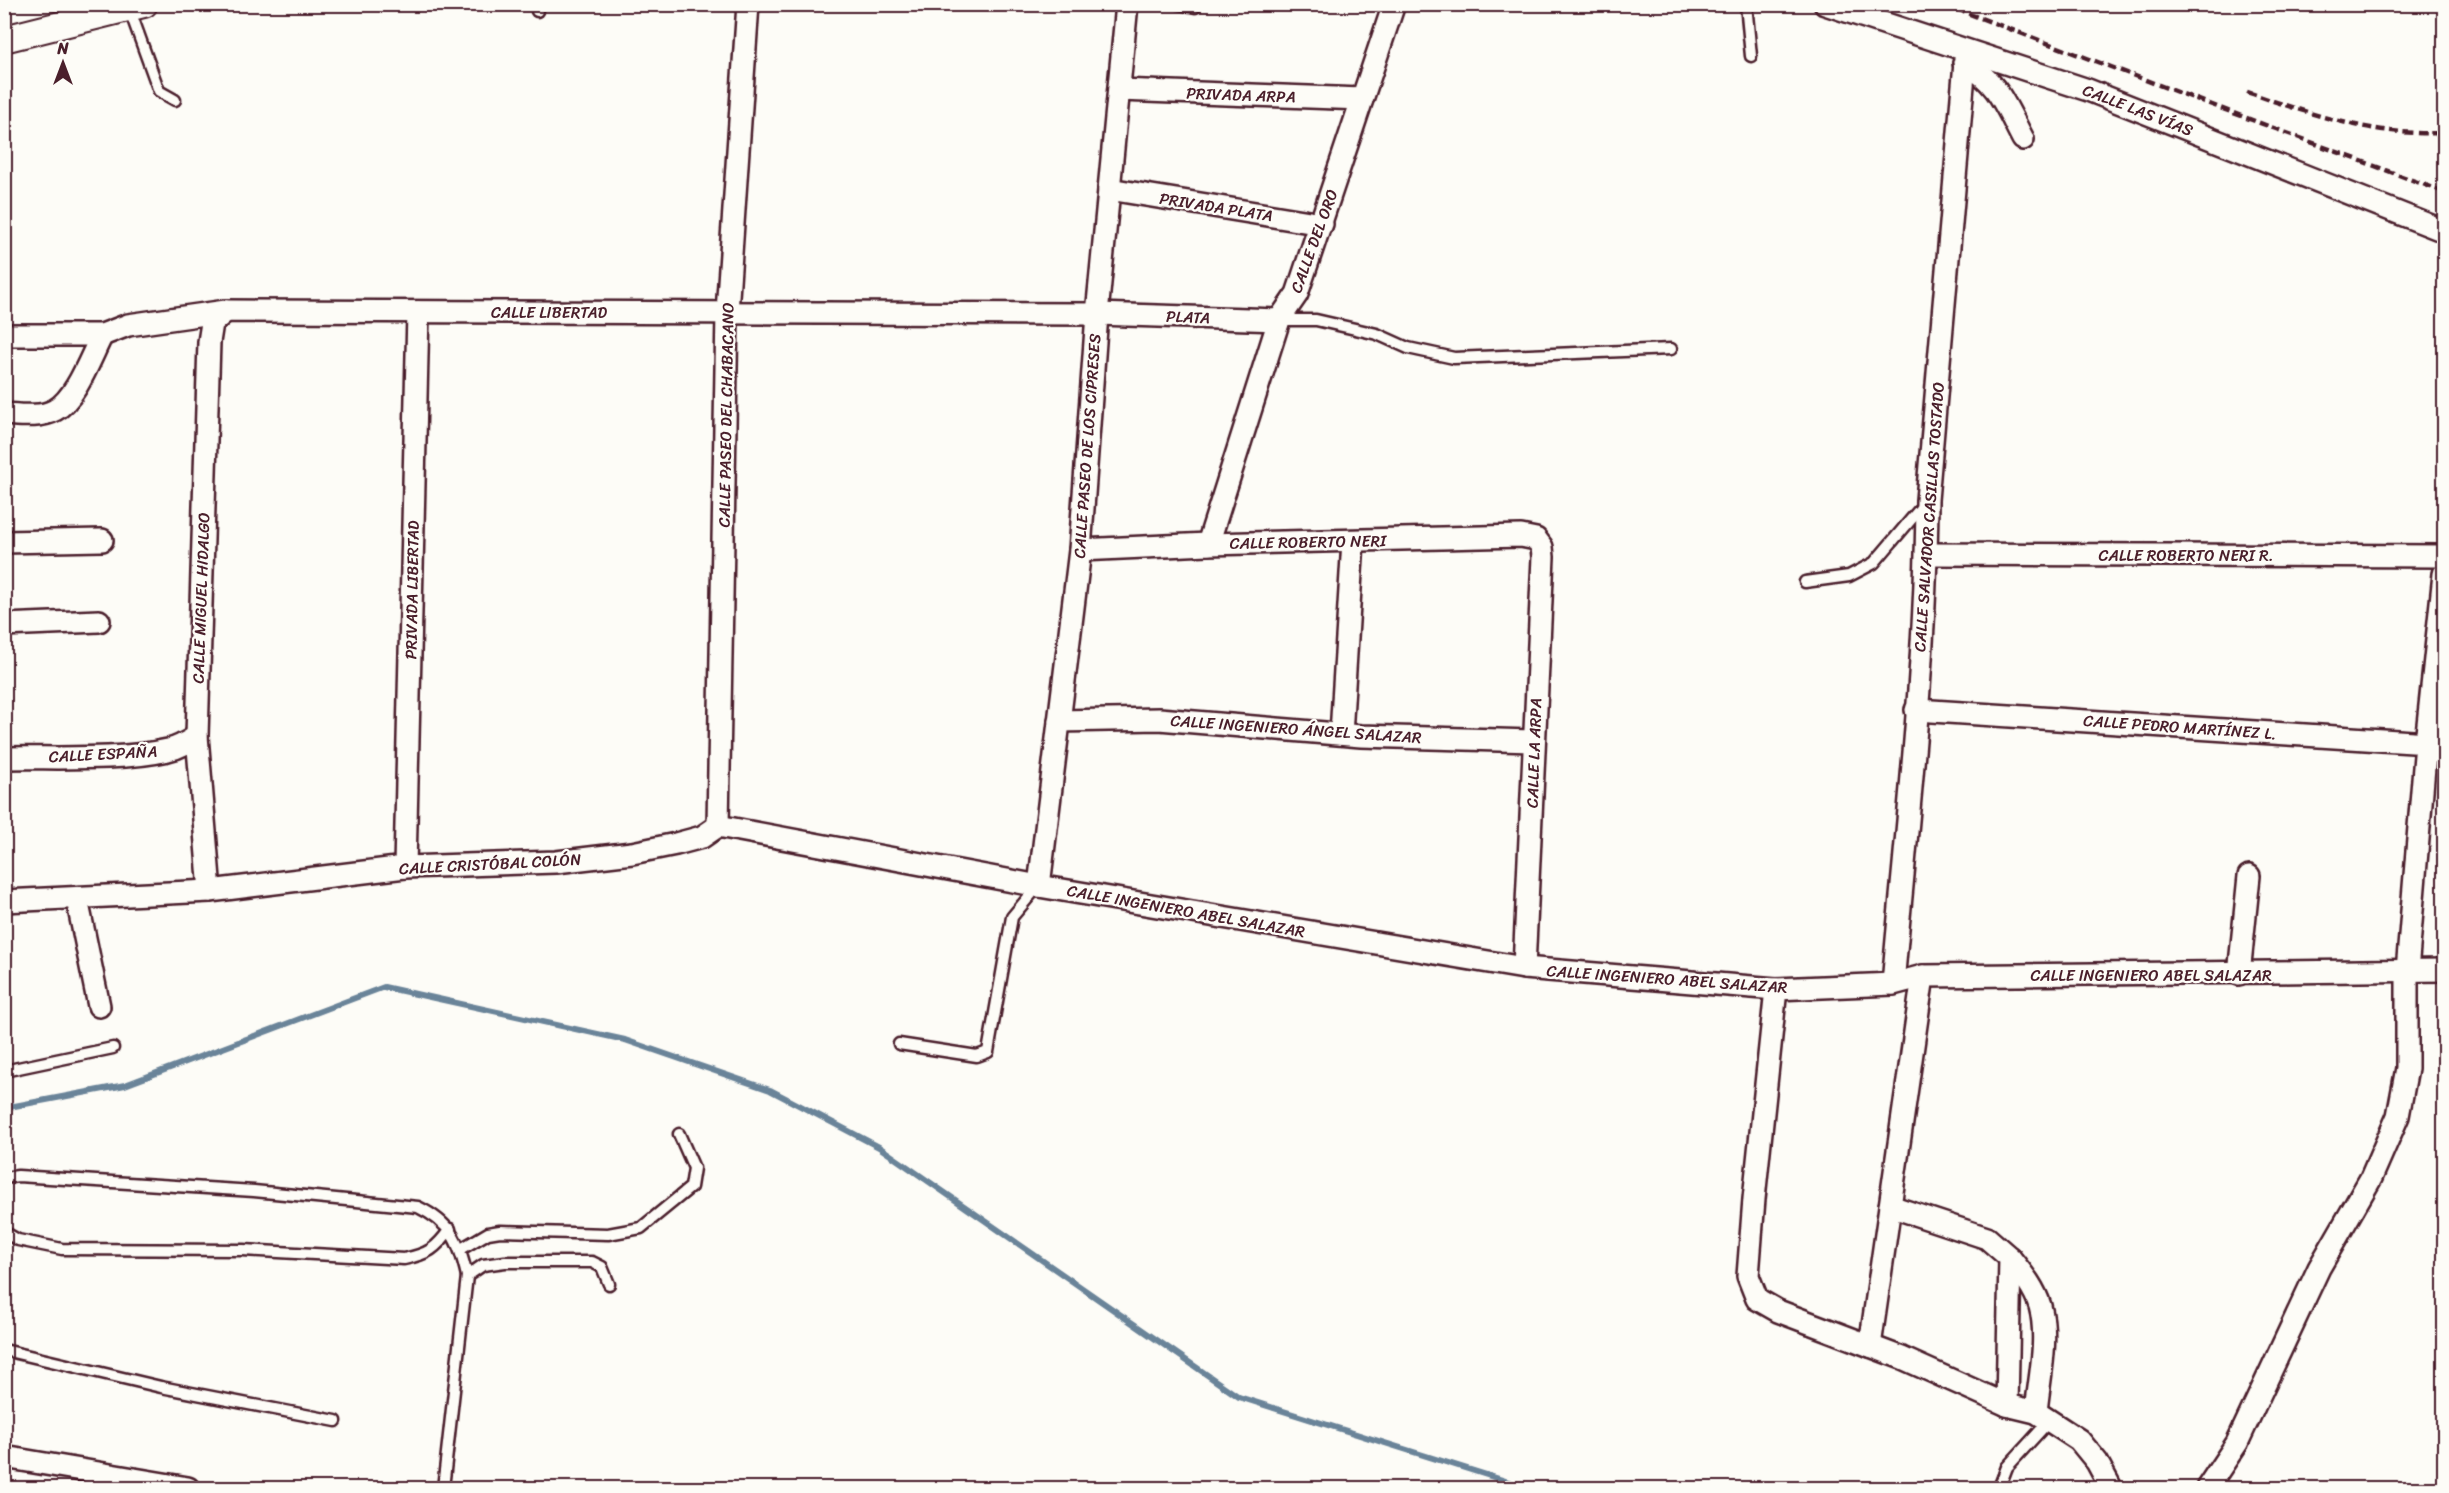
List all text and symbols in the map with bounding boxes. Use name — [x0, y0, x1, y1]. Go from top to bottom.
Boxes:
north arrow — [33, 33, 93, 93]
text: N — [56, 34, 69, 63]
street label: CALLE LAS VÍAS — [2078, 76, 2198, 144]
street label: PRIVADA ARPA — [1186, 79, 1296, 111]
street label: PRIVADA PLATA — [1157, 184, 1275, 230]
street label: CALLE DEL ORO — [1282, 185, 1346, 297]
street label: CALLE LIBERTAD — [491, 298, 608, 327]
street label: CALLE PASEO DEL CHABACANO — [710, 302, 742, 528]
street label: PLATA — [1165, 302, 1211, 332]
street label: CALLE PASEO DE LOS CIPRESES — [1065, 333, 1109, 559]
street label: CALLE SALVADOR CASILLAS TOSTADO — [1905, 381, 1953, 653]
street label: CALLE MIGUEL HIDALGO — [184, 512, 218, 684]
street label: PRIVADA LIBERTAD — [396, 520, 428, 660]
street label: CALLE ROBERTO NERI — [1230, 526, 1388, 558]
street label: CALLE ROBERTO NERI R. — [2098, 541, 2274, 570]
street label: CALLE LA ARPA — [1518, 698, 1550, 808]
street label: CALLE INGENIERO ÁNGEL SALAZAR — [1169, 706, 1423, 752]
street label: CALLE PEDRO MARTÍNEZ L. — [2082, 706, 2278, 748]
street label: CALLE ESPAÑA — [48, 737, 158, 771]
street label: CALLE CRISTÓBAL COLÓN — [398, 845, 582, 883]
street label: CALLE INGENIERO ABEL SALAZAR — [1065, 876, 1308, 946]
street label: CALLE INGENIERO ABEL SALAZAR — [1546, 956, 1789, 1002]
street label: CALLE INGENIERO ABEL SALAZAR — [2030, 961, 2272, 990]

